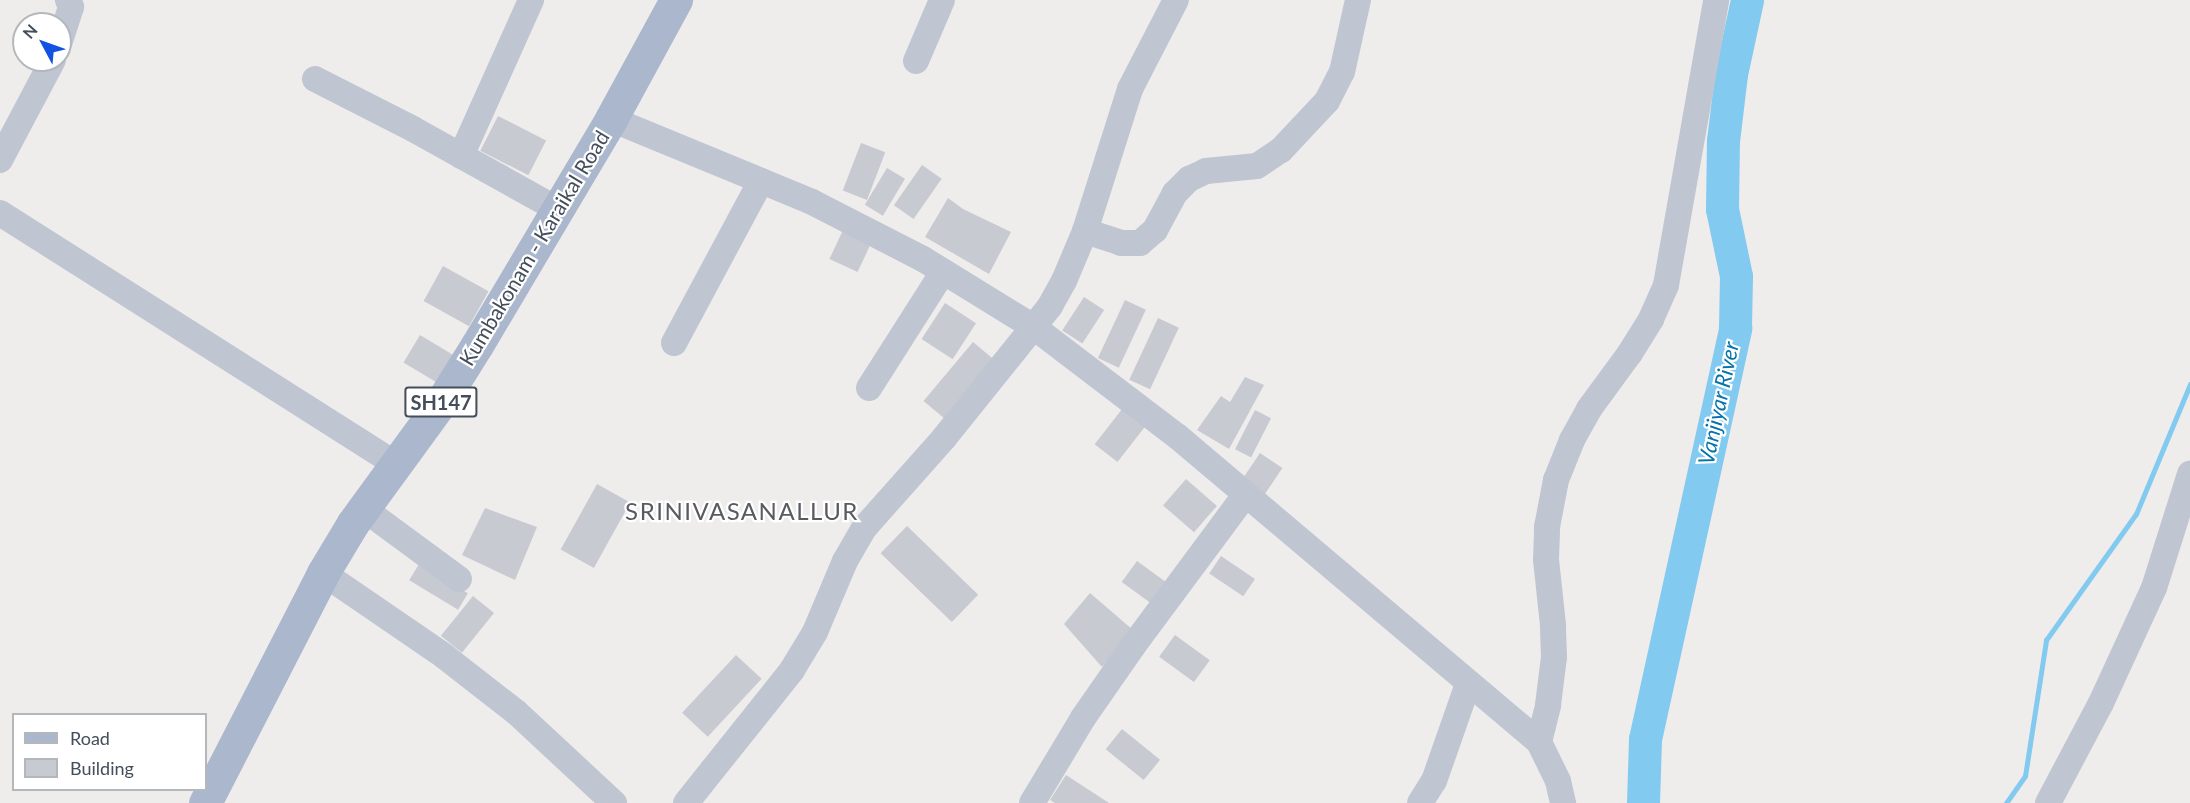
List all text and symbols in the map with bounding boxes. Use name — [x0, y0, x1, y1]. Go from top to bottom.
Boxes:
north arrow — [12, 12, 72, 72]
text: N — [18, 20, 41, 42]
street label: Kumbakonam - Karaikal Road — [454, 126, 614, 370]
water label: Vanjiyar River — [1692, 339, 1744, 467]
road number: SH147 — [404, 385, 478, 419]
district label: SRINIVASANALLUR — [625, 497, 859, 525]
legend — [12, 713, 207, 791]
text: Road — [70, 727, 110, 749]
text: Building — [70, 757, 134, 779]

